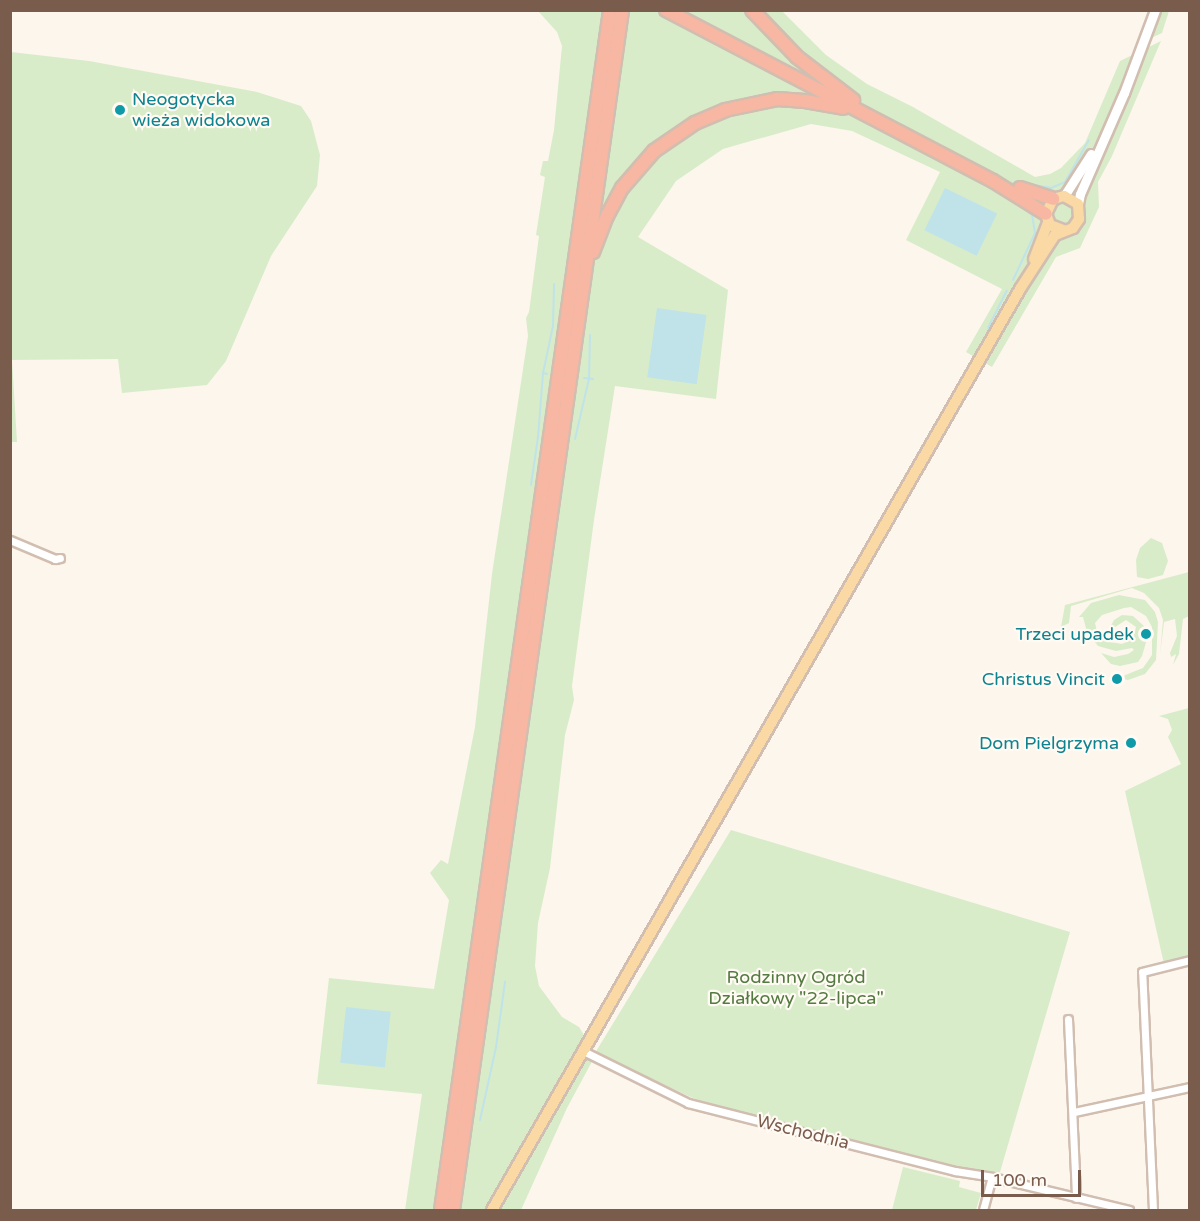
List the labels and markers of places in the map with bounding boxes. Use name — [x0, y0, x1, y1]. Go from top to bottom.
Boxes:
place label: Neogotycka wieża widokowa — [132, 89, 270, 132]
marker: Neogotycka wieża widokowa — [113, 103, 127, 117]
place label: Trzeci upadek — [1016, 623, 1134, 645]
marker: Trzeci upadek — [1139, 627, 1153, 641]
place label: Christus Vincit — [982, 668, 1105, 690]
marker: Christus Vincit — [1110, 672, 1124, 686]
place label: Dom Pielgrzyma — [979, 732, 1119, 754]
marker: Dom Pielgrzyma — [1124, 736, 1138, 750]

